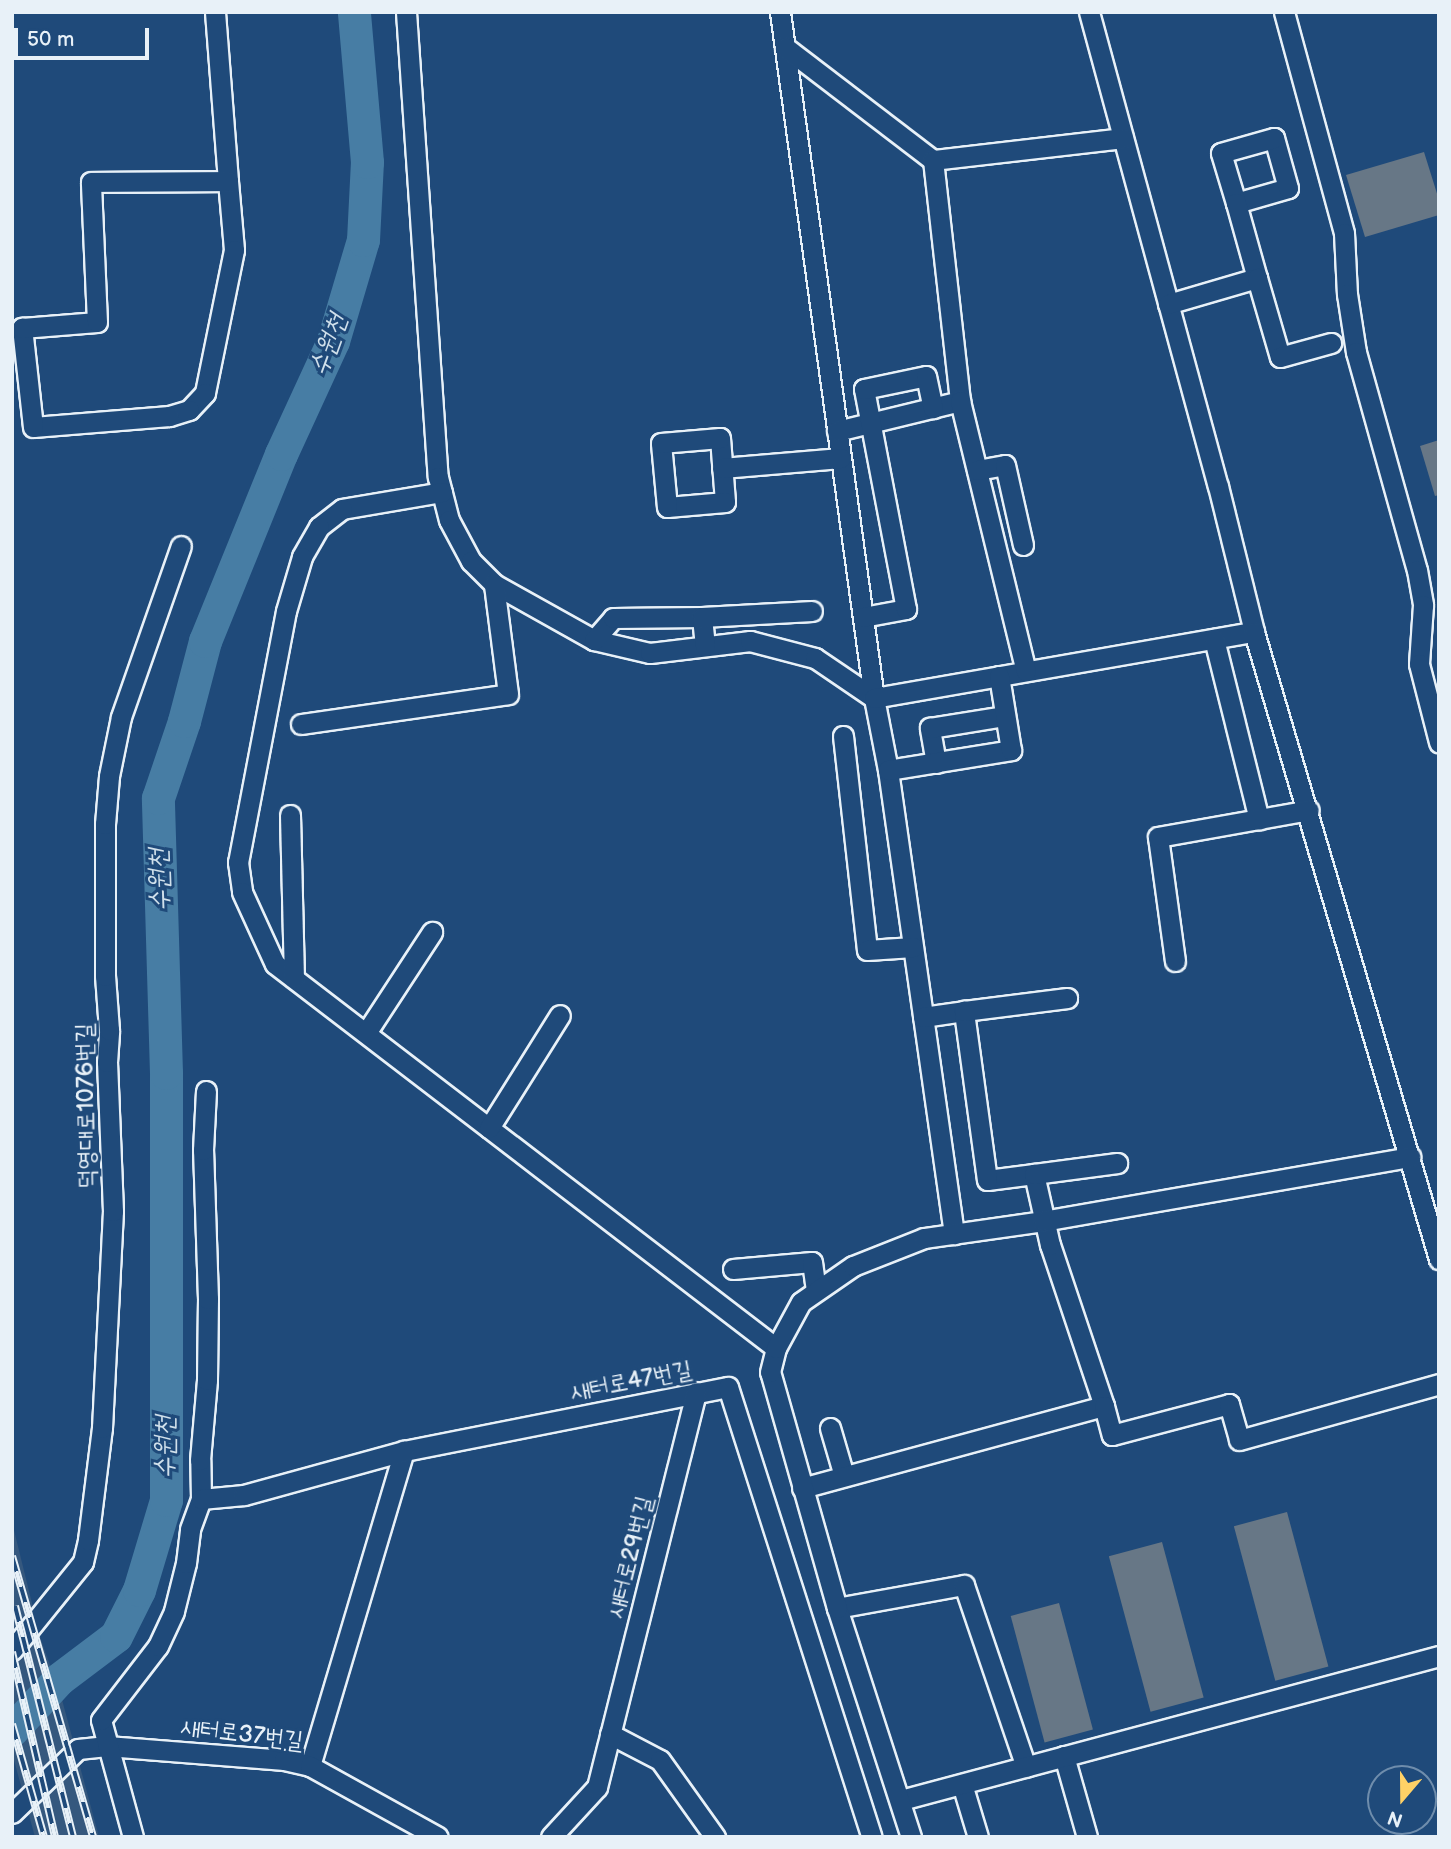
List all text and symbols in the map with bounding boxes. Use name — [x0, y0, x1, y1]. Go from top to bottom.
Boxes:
scale bar — [18, 14, 152, 58]
text: 50 m — [27, 27, 74, 52]
water label: 수원천 — [304, 310, 354, 380]
water label: 수원천 — [143, 848, 177, 912]
street label: 덕영대로1076번길 — [70, 1023, 102, 1189]
street label: 새터로47번길 — [568, 1355, 694, 1407]
water label: 수원천 — [150, 1416, 182, 1478]
street label: 새터로29번길 — [601, 1493, 659, 1621]
street label: 새터로37번길 — [179, 1712, 305, 1756]
north arrow — [1367, 1765, 1437, 1835]
text: N — [1385, 1805, 1406, 1832]

